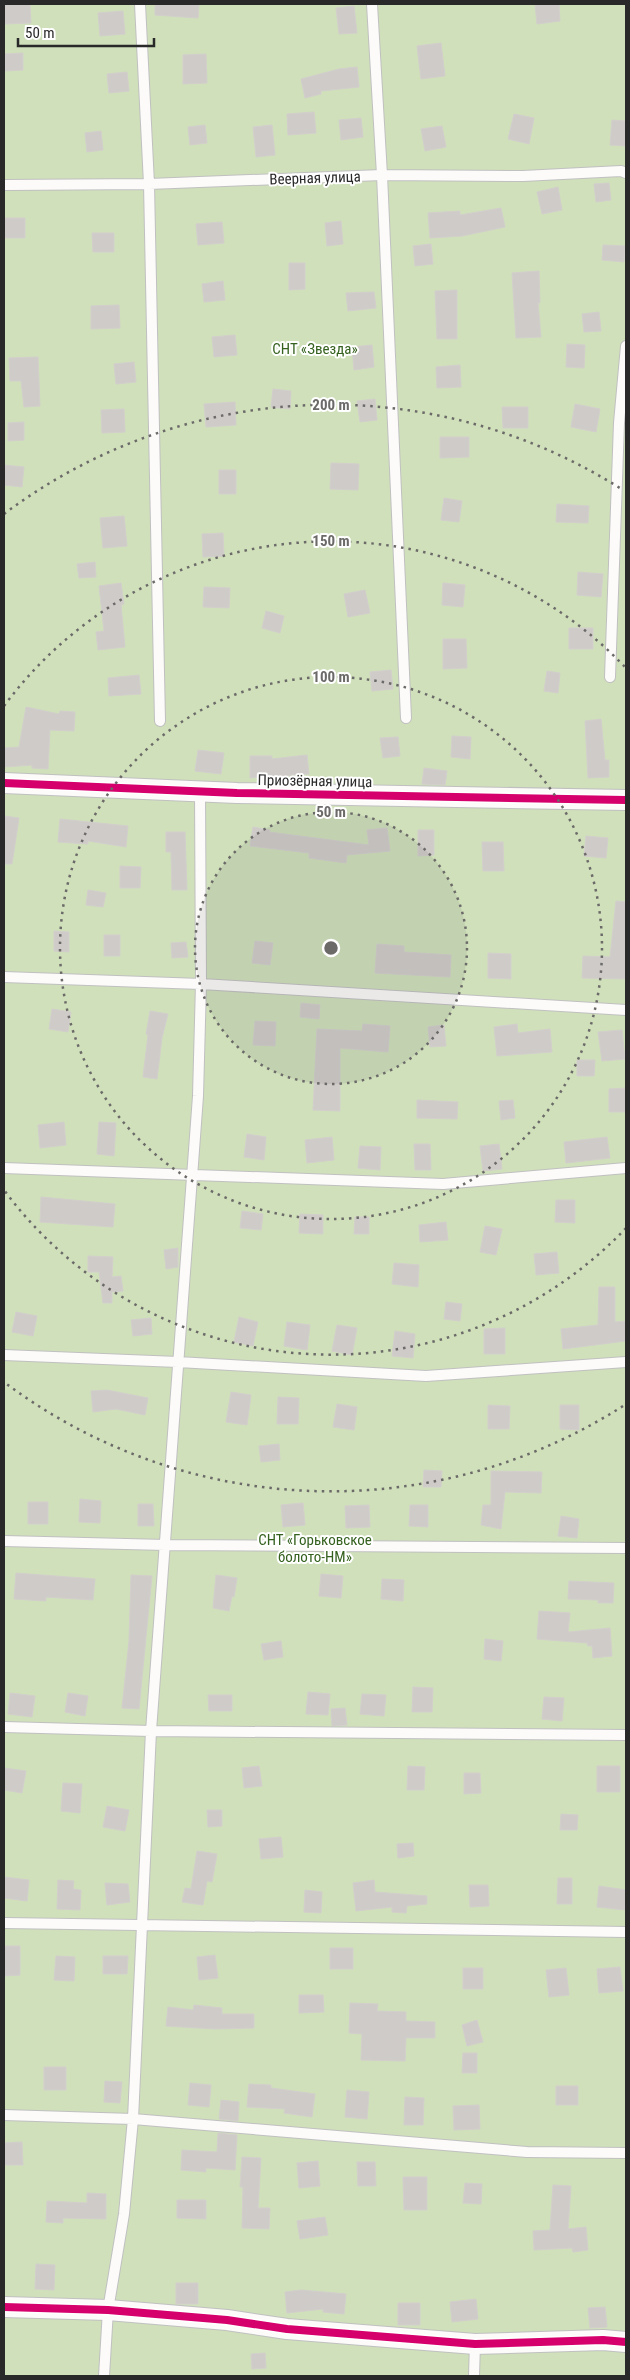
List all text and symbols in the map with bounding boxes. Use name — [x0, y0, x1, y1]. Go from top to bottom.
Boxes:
scale bar — [18, 15, 154, 47]
text: 50 m — [25, 24, 55, 42]
street label: Веерная улица — [269, 167, 361, 189]
park label: СНТ «Звезда» — [272, 340, 358, 358]
text: 200 m — [312, 396, 350, 414]
text: 150 m — [312, 532, 350, 550]
text: 100 m — [312, 668, 350, 686]
street label: Приозёрная улица — [257, 771, 373, 791]
text: 50 m — [316, 803, 346, 821]
centre of rings — [322, 939, 340, 957]
park label: СНТ «Горьковское болото-НМ» — [258, 1531, 372, 1566]

